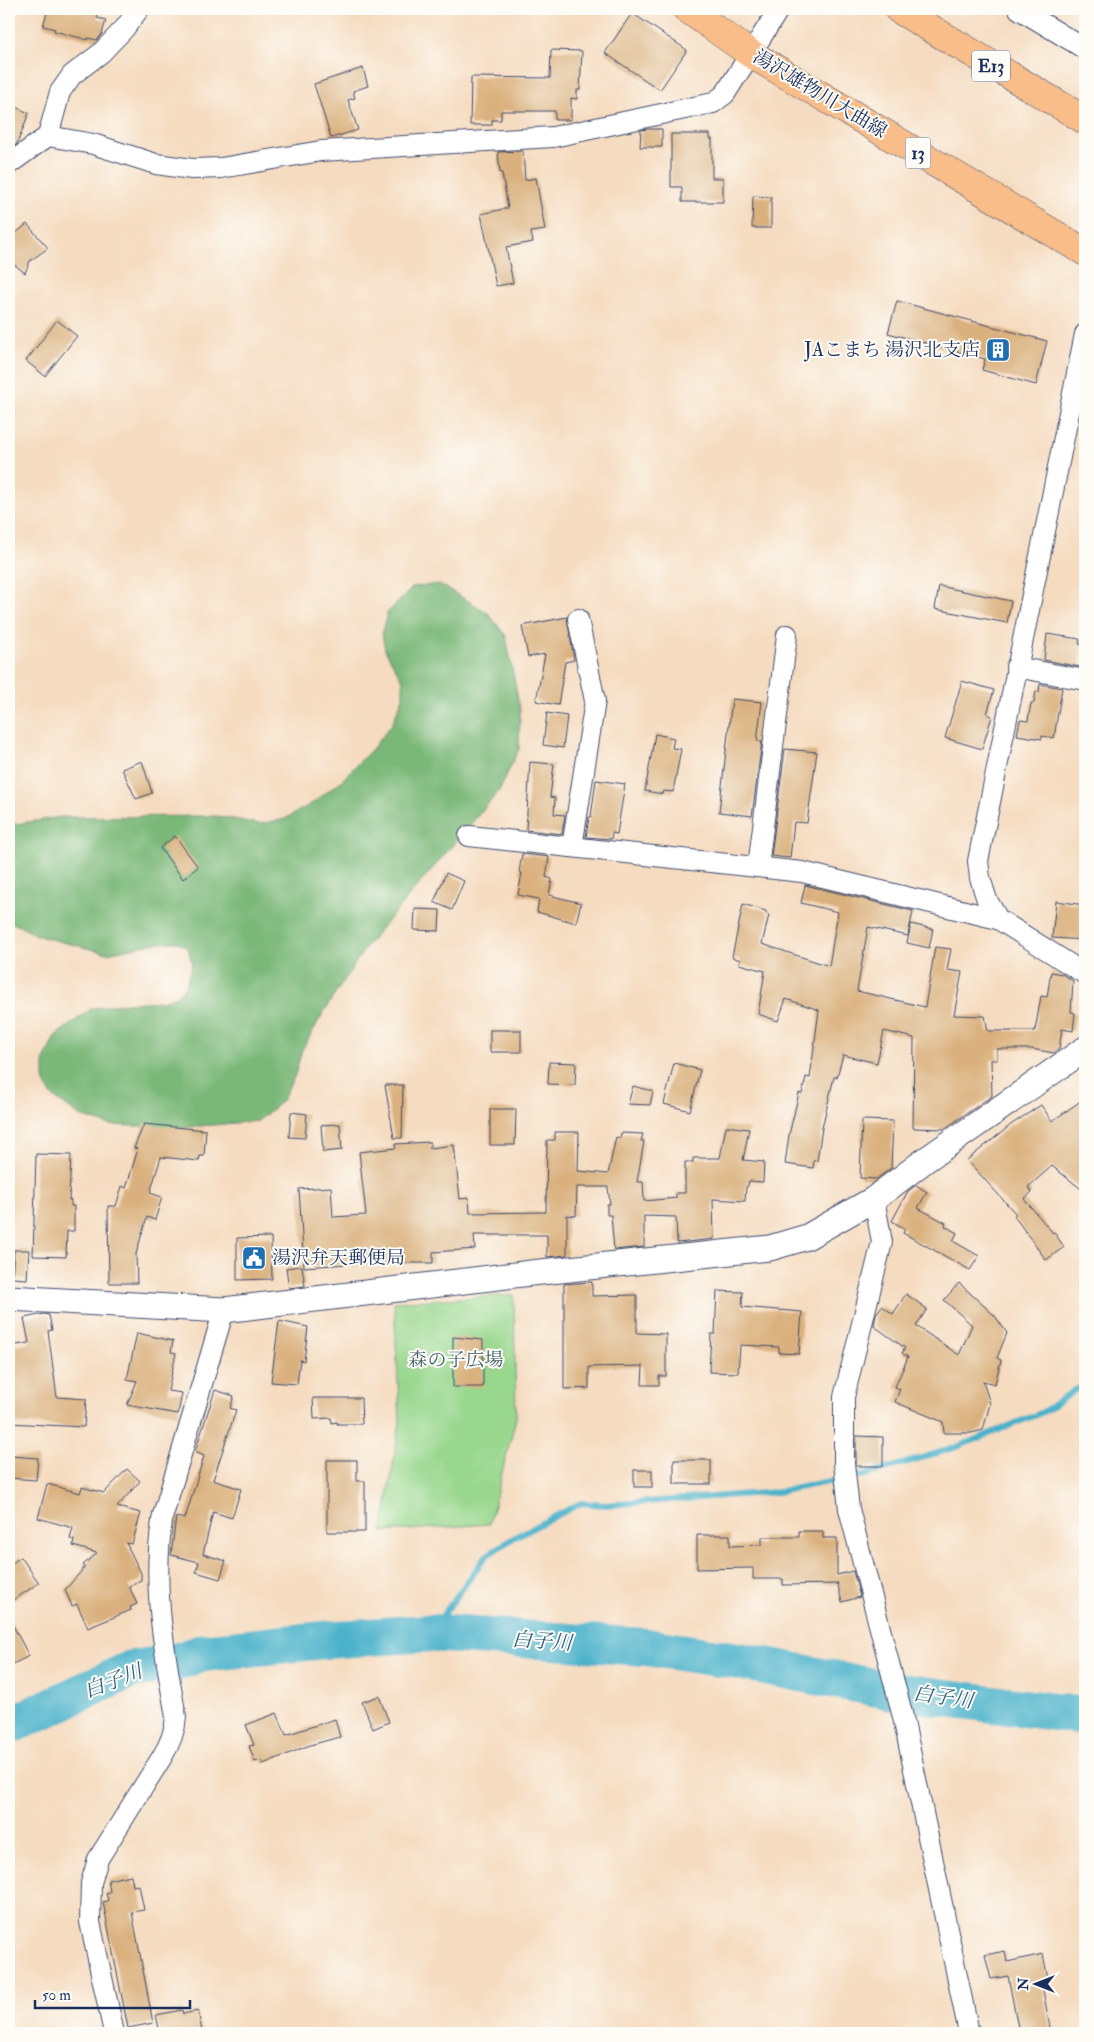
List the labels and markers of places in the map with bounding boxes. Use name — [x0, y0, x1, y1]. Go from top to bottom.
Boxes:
building icon: JAこまち 湯沢北支店 — [985, 337, 1011, 363]
place label: JAこまち 湯沢北支店 — [803, 338, 980, 362]
public building icon: 湯沢弁天郵便局 — [241, 1245, 267, 1271]
place label: 湯沢弁天郵便局 — [272, 1246, 405, 1270]

